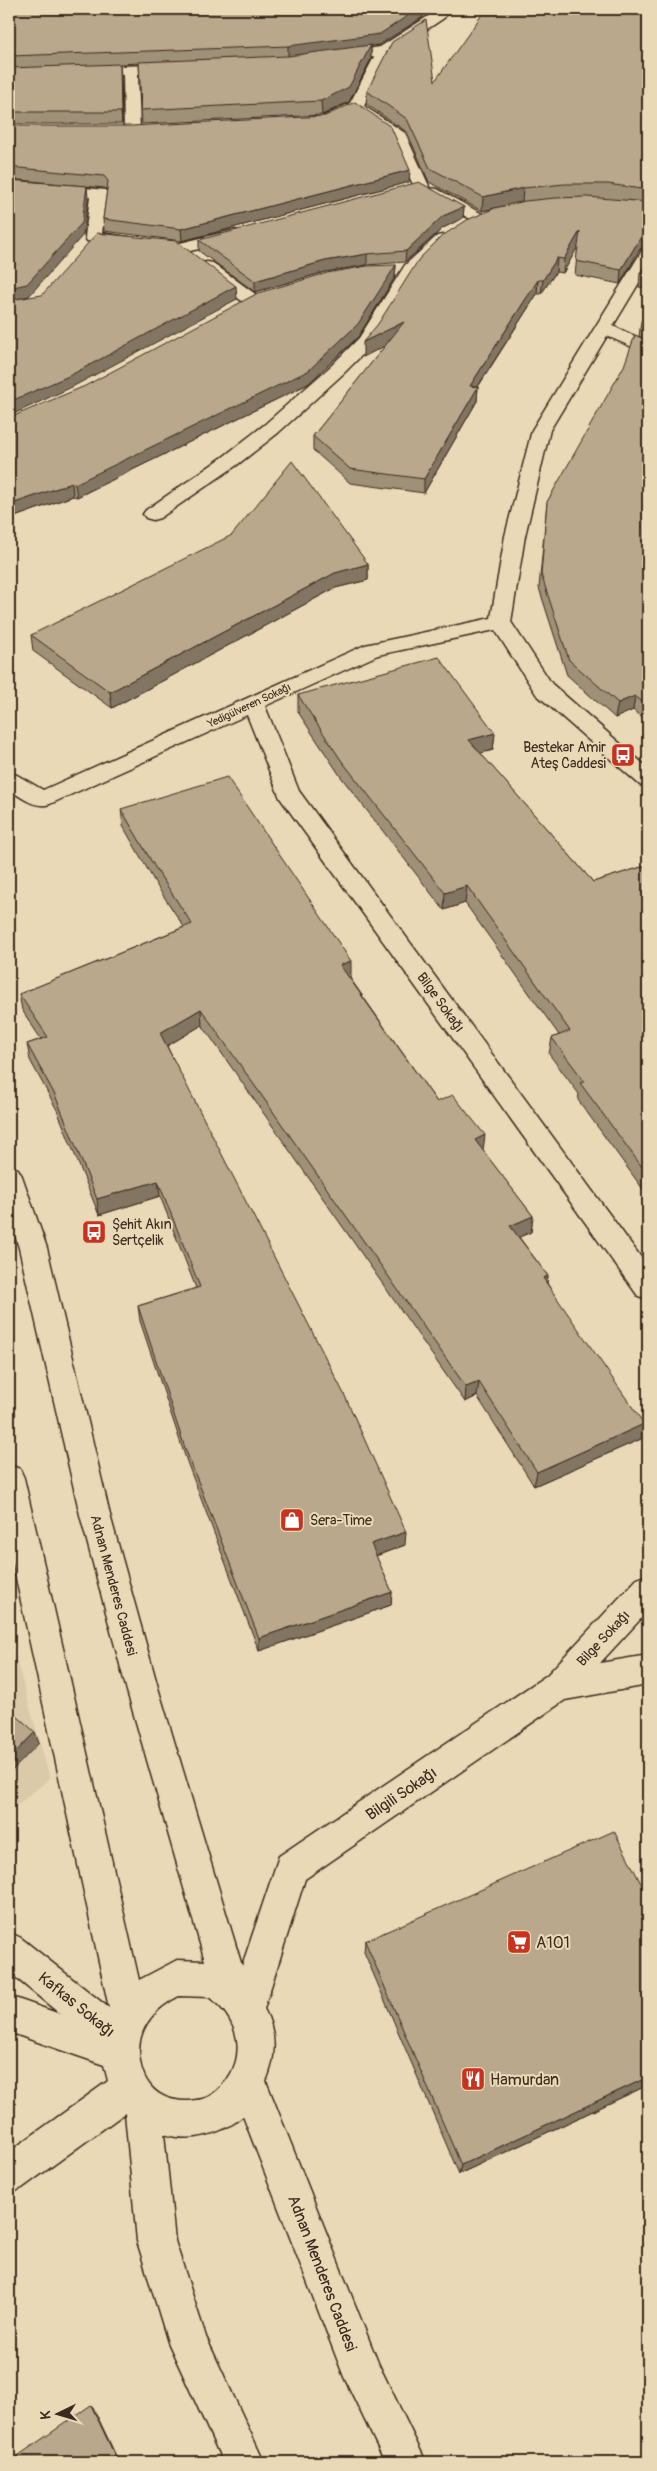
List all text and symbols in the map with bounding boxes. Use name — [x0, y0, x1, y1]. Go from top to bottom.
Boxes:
street label: Yedigülveren Sokağı — [205, 680, 293, 731]
place label: Bestekar Amir Ateş Caddesi — [523, 739, 606, 772]
bus stop icon: Bestekar Amir Ateş Caddesi — [610, 742, 636, 768]
street label: Bilge Sokağı — [413, 969, 468, 1036]
place label: Şehit Akın Sertçelik — [112, 1216, 172, 1249]
bus stop icon: Şehit Akın Sertçelik — [81, 1219, 107, 1245]
shop icon: Sera-Time — [279, 1507, 305, 1533]
place label: Sera-Time — [310, 1512, 372, 1529]
street label: Adnan Menderes Caddesi — [87, 1513, 141, 1658]
street label: Bilge Sokağı — [573, 1607, 633, 1670]
street label: Bilgili Sokağı — [362, 1763, 441, 1825]
supermarket icon: A101 — [506, 1929, 532, 1955]
place label: A101 — [536, 1933, 570, 1953]
street label: Kafkas Sokağı — [34, 1968, 119, 2042]
restaurant icon: Hamurdan — [460, 2066, 486, 2092]
place label: Hamurdan — [490, 2070, 559, 2090]
street label: Adnan Menderes Caddesi — [283, 2192, 361, 2354]
north arrow — [32, 2388, 82, 2438]
text: K — [37, 2410, 54, 2420]

